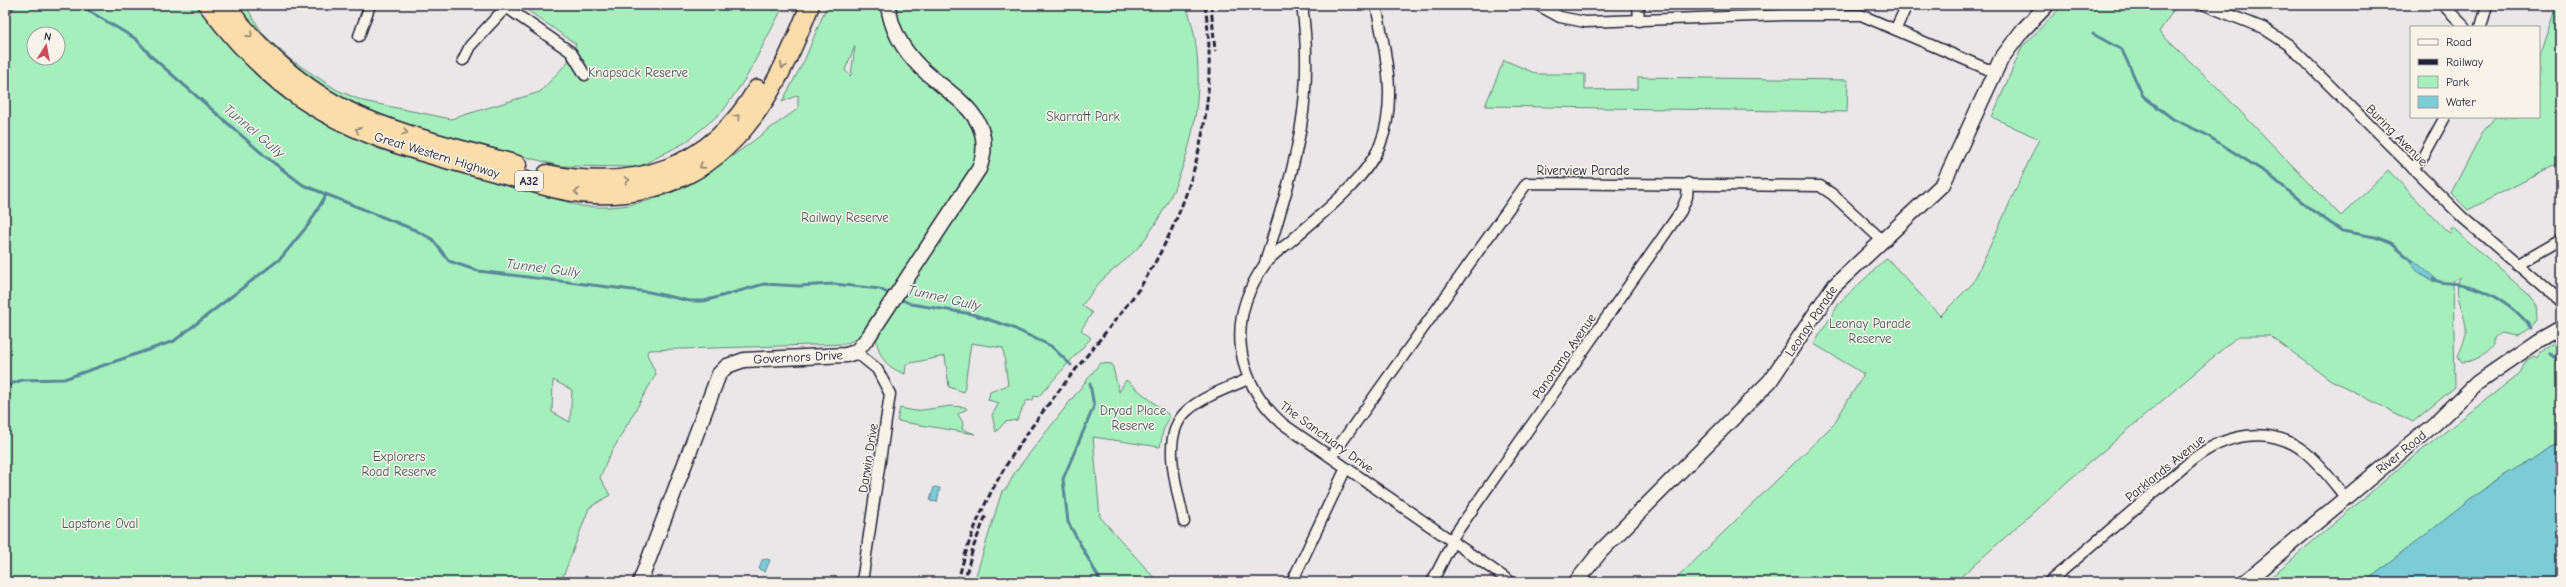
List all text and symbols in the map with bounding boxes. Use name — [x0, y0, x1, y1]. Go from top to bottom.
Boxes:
north arrow — [26, 26, 66, 66]
legend — [2410, 26, 2540, 118]
text: N — [43, 30, 53, 44]
one-way arrow — [245, 30, 252, 38]
text: Road — [2446, 35, 2472, 49]
text: Railway — [2446, 55, 2484, 69]
one-way arrow — [780, 62, 787, 70]
park label: Knapsack Reserve — [588, 65, 688, 80]
text: Park — [2446, 75, 2469, 89]
text: Water — [2446, 95, 2476, 109]
water label: Tunnel Gully — [220, 101, 289, 162]
street label: Buring Avenue — [2363, 101, 2431, 169]
park label: Skarratt Park — [1046, 109, 1120, 124]
one-way arrow — [732, 114, 739, 122]
one-way arrow — [355, 127, 363, 135]
one-way arrow — [402, 127, 409, 136]
street label: Great Western Highway — [372, 129, 502, 181]
one-way arrow — [699, 161, 706, 168]
street label: Riverview Parade — [1536, 163, 1630, 178]
road number: A32 — [515, 171, 543, 191]
one-way arrow — [623, 176, 630, 185]
one-way arrow — [574, 188, 581, 197]
park label: Railway Reserve — [801, 210, 889, 225]
water label: Tunnel Gully — [505, 255, 582, 281]
water label: Tunnel Gully — [906, 281, 983, 315]
street label: Leonay Parade — [1782, 282, 1840, 359]
street label: Panorama Avenue — [1529, 310, 1599, 401]
park label: Leonay Parade Reserve — [1829, 316, 1912, 346]
street label: Governors Drive — [753, 347, 844, 367]
street label: The Sanctuary Drive — [1277, 398, 1377, 476]
park label: Dryad Place Reserve — [1100, 403, 1167, 433]
street label: Darwin Drive — [855, 422, 881, 494]
street label: River Road — [2373, 427, 2429, 477]
street label: Parklands Avenue — [2122, 431, 2208, 505]
park label: Explorers Road Reserve — [361, 449, 437, 479]
park label: Lapstone Oval — [62, 516, 138, 531]

